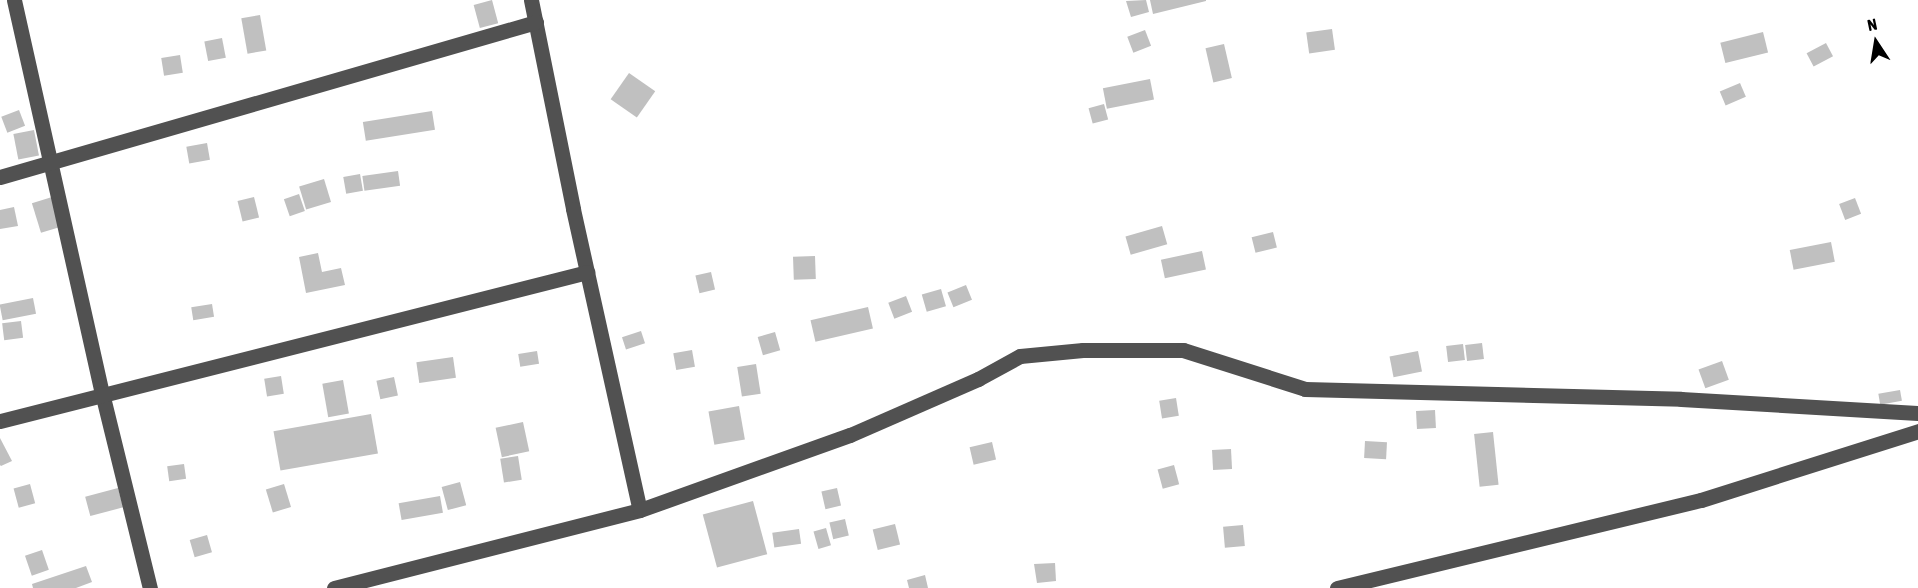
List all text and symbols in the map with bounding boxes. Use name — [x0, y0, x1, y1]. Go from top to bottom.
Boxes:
north arrow — [1846, 12, 1906, 72]
text: N — [1866, 15, 1879, 34]

